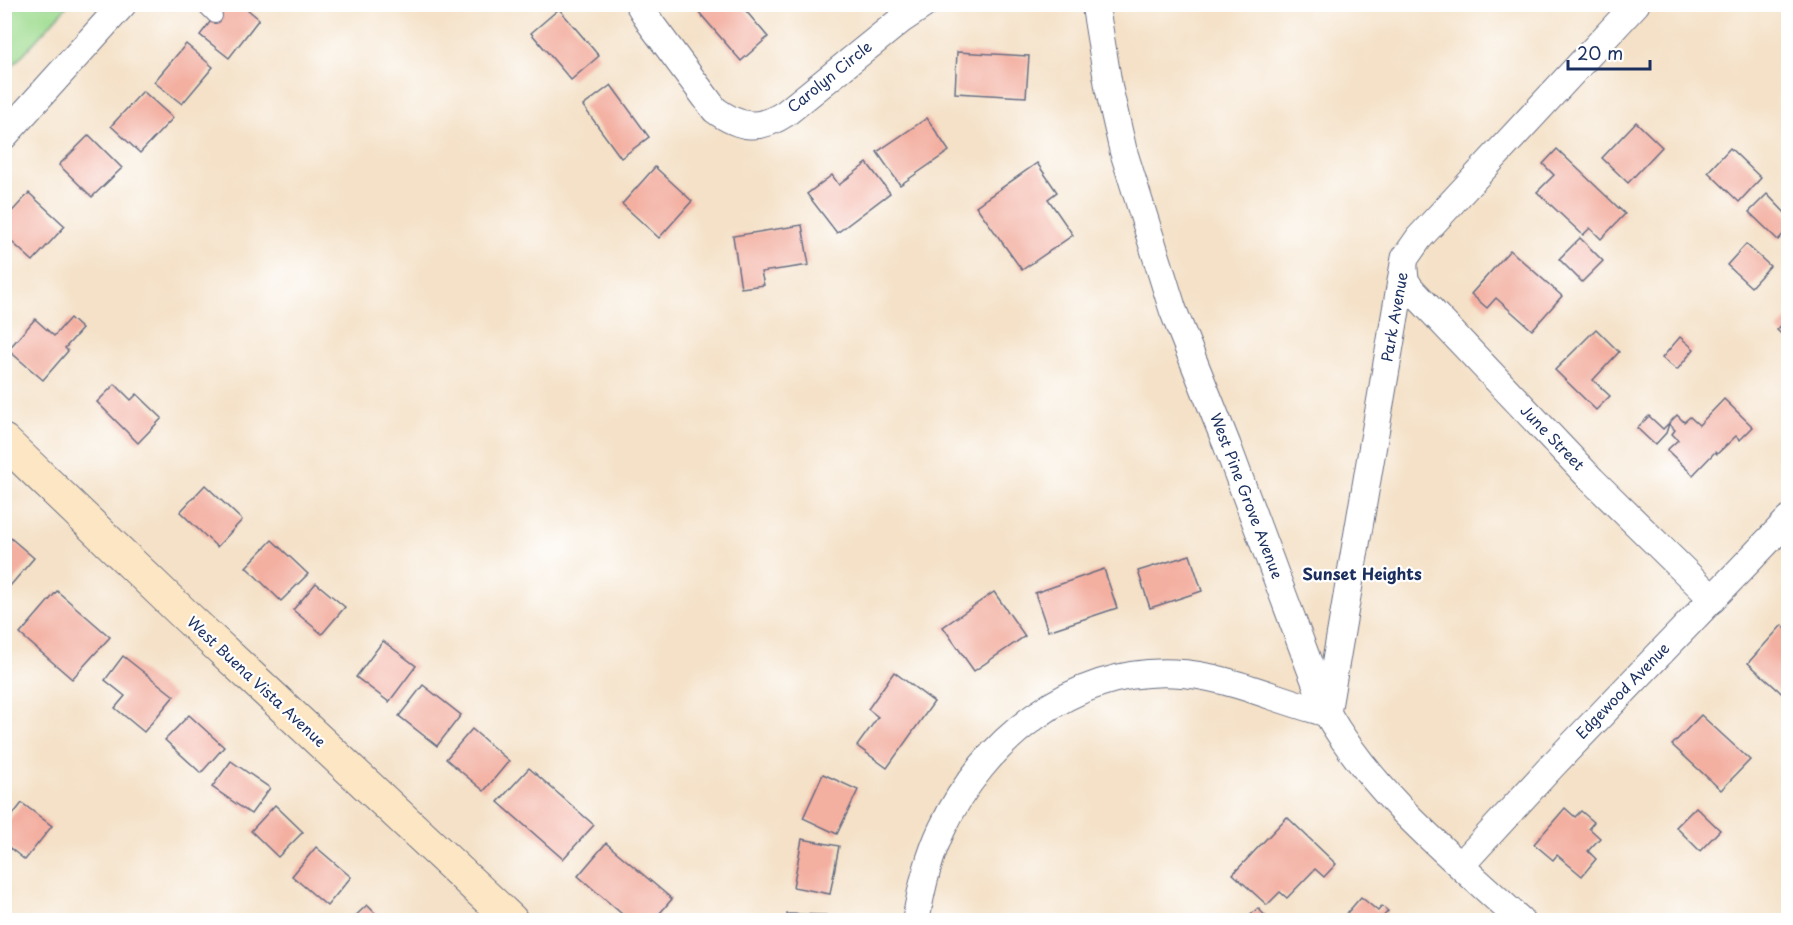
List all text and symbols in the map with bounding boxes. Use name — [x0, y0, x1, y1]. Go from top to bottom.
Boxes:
scale bar — [1568, 33, 1650, 71]
street label: Carolyn Circle — [782, 34, 876, 117]
text: 20 m — [1577, 39, 1623, 66]
street label: Park Avenue — [1374, 270, 1413, 363]
street label: June Street — [1516, 399, 1591, 475]
street label: West Pine Grove Avenue — [1205, 409, 1290, 582]
district label: Sunset Heights — [1302, 561, 1422, 585]
street label: West Buena Vista Avenue — [182, 610, 332, 752]
street label: Edgewood Avenue — [1570, 637, 1674, 743]

